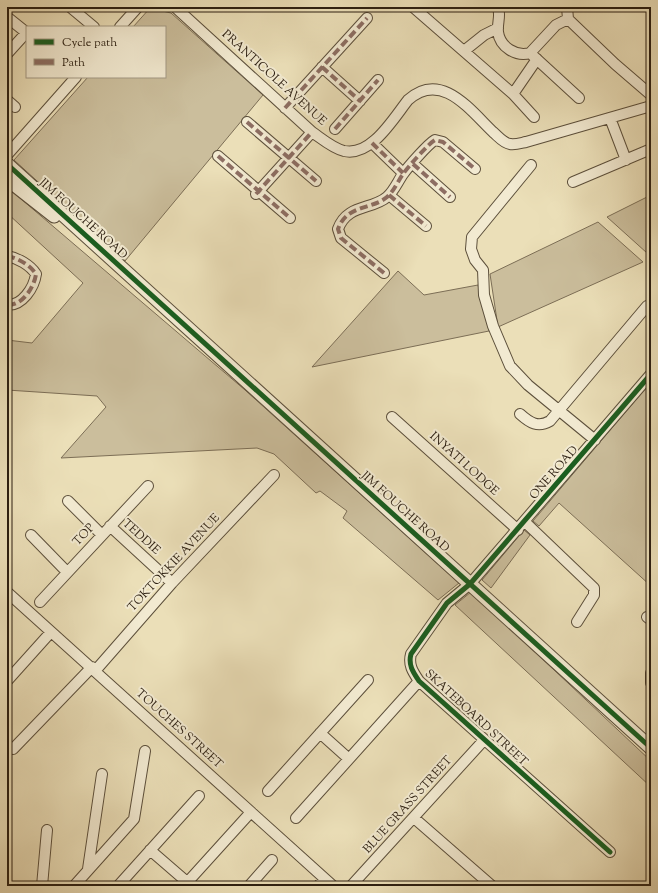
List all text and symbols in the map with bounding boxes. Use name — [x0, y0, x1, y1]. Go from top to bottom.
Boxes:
legend — [26, 26, 166, 78]
street label: PRANTICOLE AVENUE — [218, 26, 331, 131]
text: Cycle path — [62, 34, 117, 52]
text: Path — [62, 54, 85, 72]
street label: JIM FOUCHE ROAD — [34, 174, 131, 264]
street label: INYATI LODGE — [425, 428, 503, 501]
street label: ONE ROAD — [525, 442, 583, 504]
street label: JIM FOUCHE ROAD — [356, 467, 453, 557]
street label: TOKTOKKIE AVENUE — [124, 509, 225, 616]
street label: TEDDIE — [118, 515, 165, 560]
street label: TOP — [69, 519, 99, 550]
street label: SKATEBOARD STREET — [421, 665, 532, 771]
street label: TOUCHES STREET — [131, 685, 227, 773]
street label: BLUE GRASS STREET — [359, 752, 457, 858]

